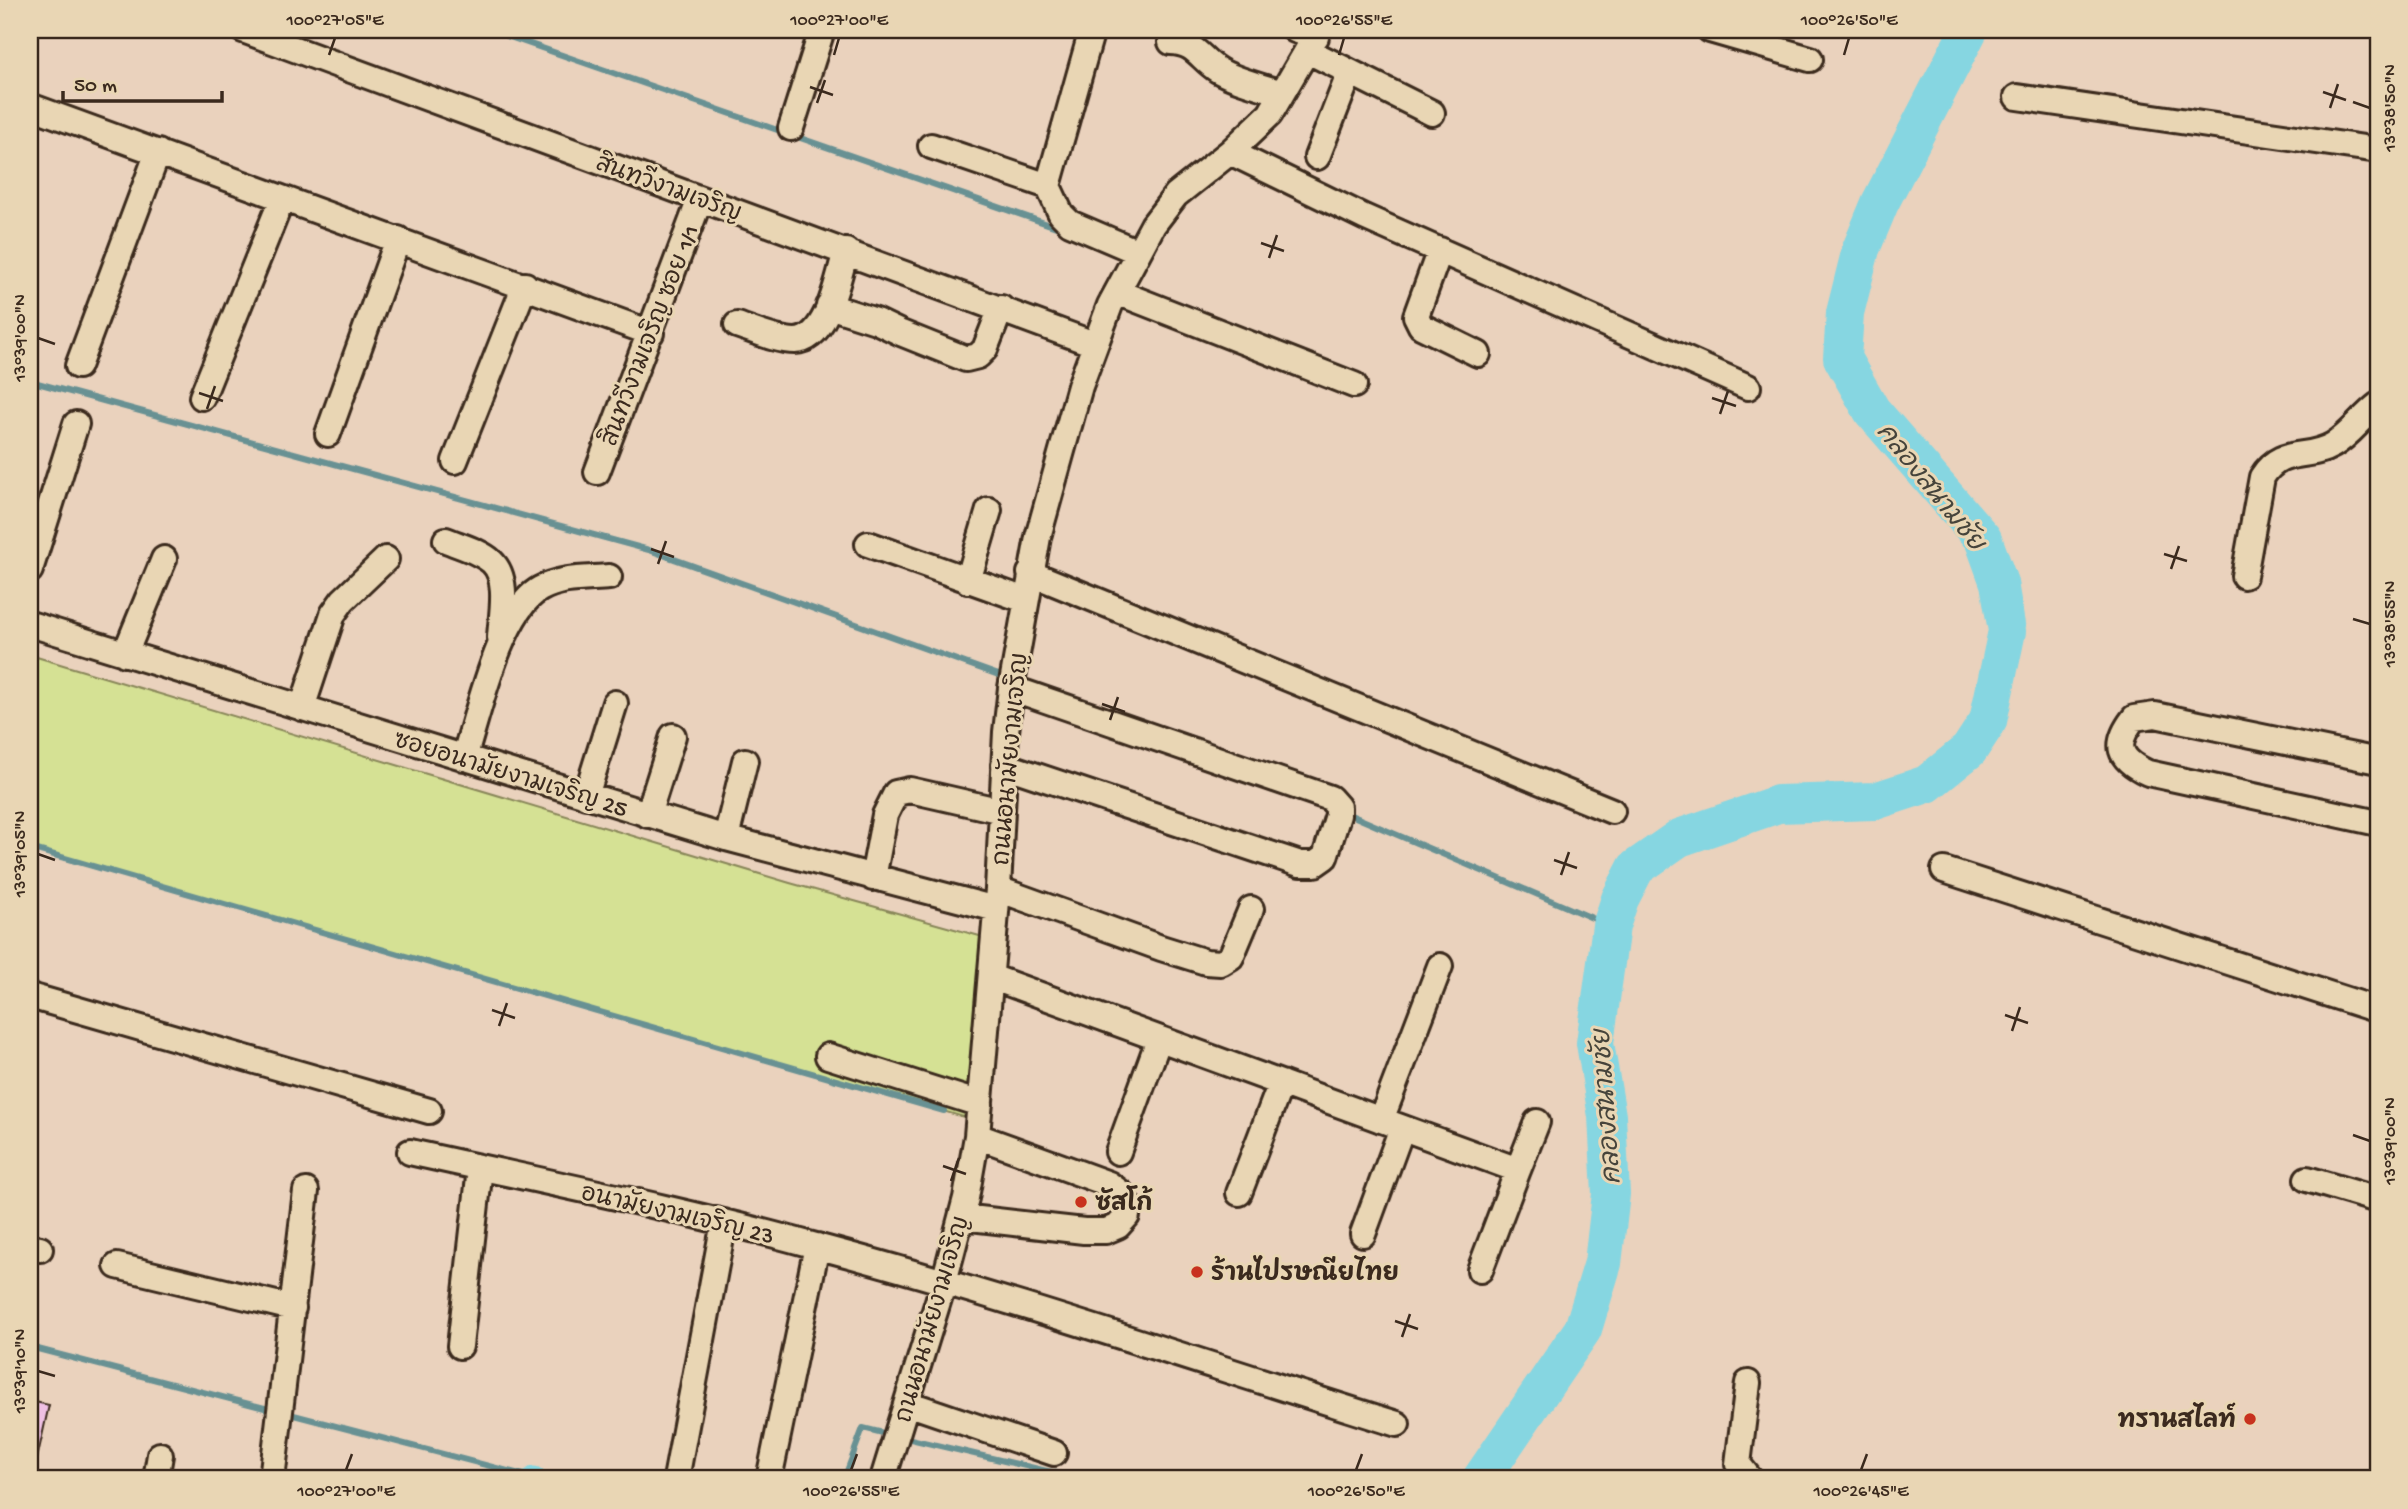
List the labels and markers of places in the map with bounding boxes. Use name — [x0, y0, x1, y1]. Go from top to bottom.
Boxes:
place label: ซัสโก้ — [1095, 1185, 1153, 1220]
marker: ซัสโก้ — [1073, 1194, 1089, 1210]
place label: ร้านไปรษณียไทย — [1211, 1255, 1399, 1290]
marker: ร้านไปรษณียไทย — [1189, 1264, 1205, 1280]
place label: ทรานสไลท์ — [2117, 1402, 2236, 1437]
marker: ทรานสไลท์ — [2242, 1411, 2258, 1427]

